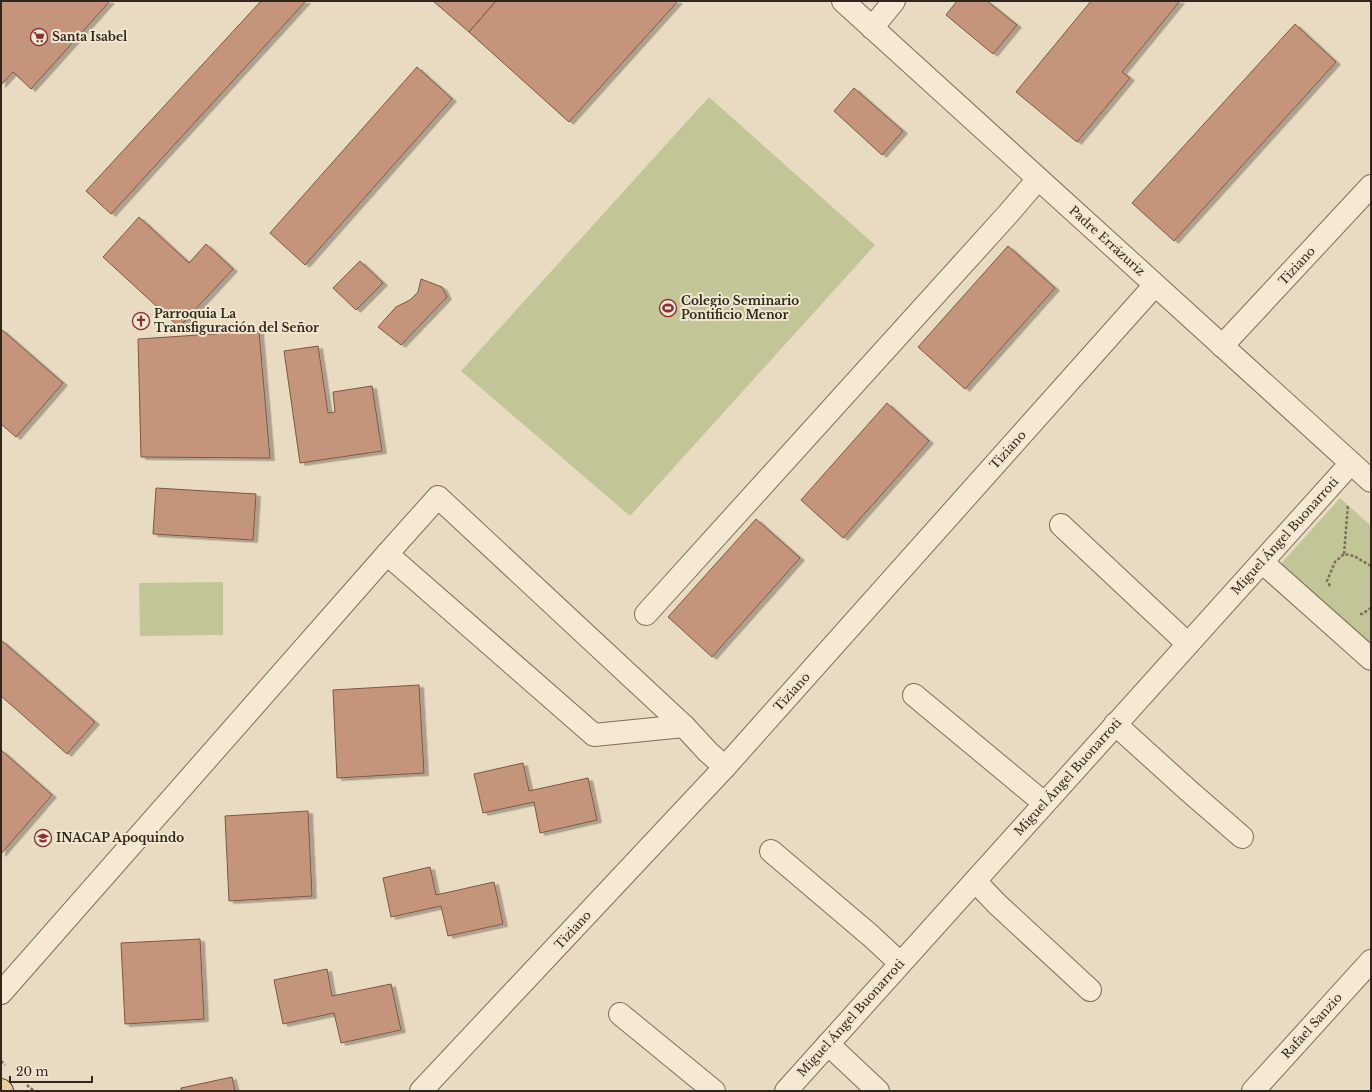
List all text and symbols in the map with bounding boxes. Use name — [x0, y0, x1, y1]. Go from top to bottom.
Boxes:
supermarket icon: Santa Isabel — [29, 27, 49, 47]
place label: Santa Isabel — [52, 29, 128, 44]
street label: Padre Errázuriz — [1066, 203, 1149, 279]
street label: Tiziano — [1275, 243, 1318, 288]
place label: Colegio Seminario Pontificio Menor — [681, 293, 799, 322]
sports icon: Colegio Seminario Pontificio Menor — [658, 298, 678, 318]
place label: Parroquia La Transfiguración del Señor — [154, 306, 319, 335]
church icon: Parroquia La Transfiguración del Señor — [131, 311, 151, 331]
street label: Tiziano — [986, 427, 1029, 472]
street label: Miguel Ángel Buonarroti — [1227, 473, 1341, 597]
street label: Tiziano — [770, 669, 813, 714]
street label: Miguel Ángel Buonarroti — [1010, 714, 1124, 838]
school or university icon: INACAP Apoquindo — [33, 828, 53, 848]
place label: INACAP Apoquindo — [56, 830, 184, 845]
street label: Tiziano — [551, 907, 594, 952]
street label: Miguel Ángel Buonarroti — [793, 955, 907, 1079]
street label: Rafael Sanzio — [1278, 990, 1345, 1062]
scale bar — [10, 1058, 92, 1084]
text: 20 m — [16, 1064, 48, 1079]

